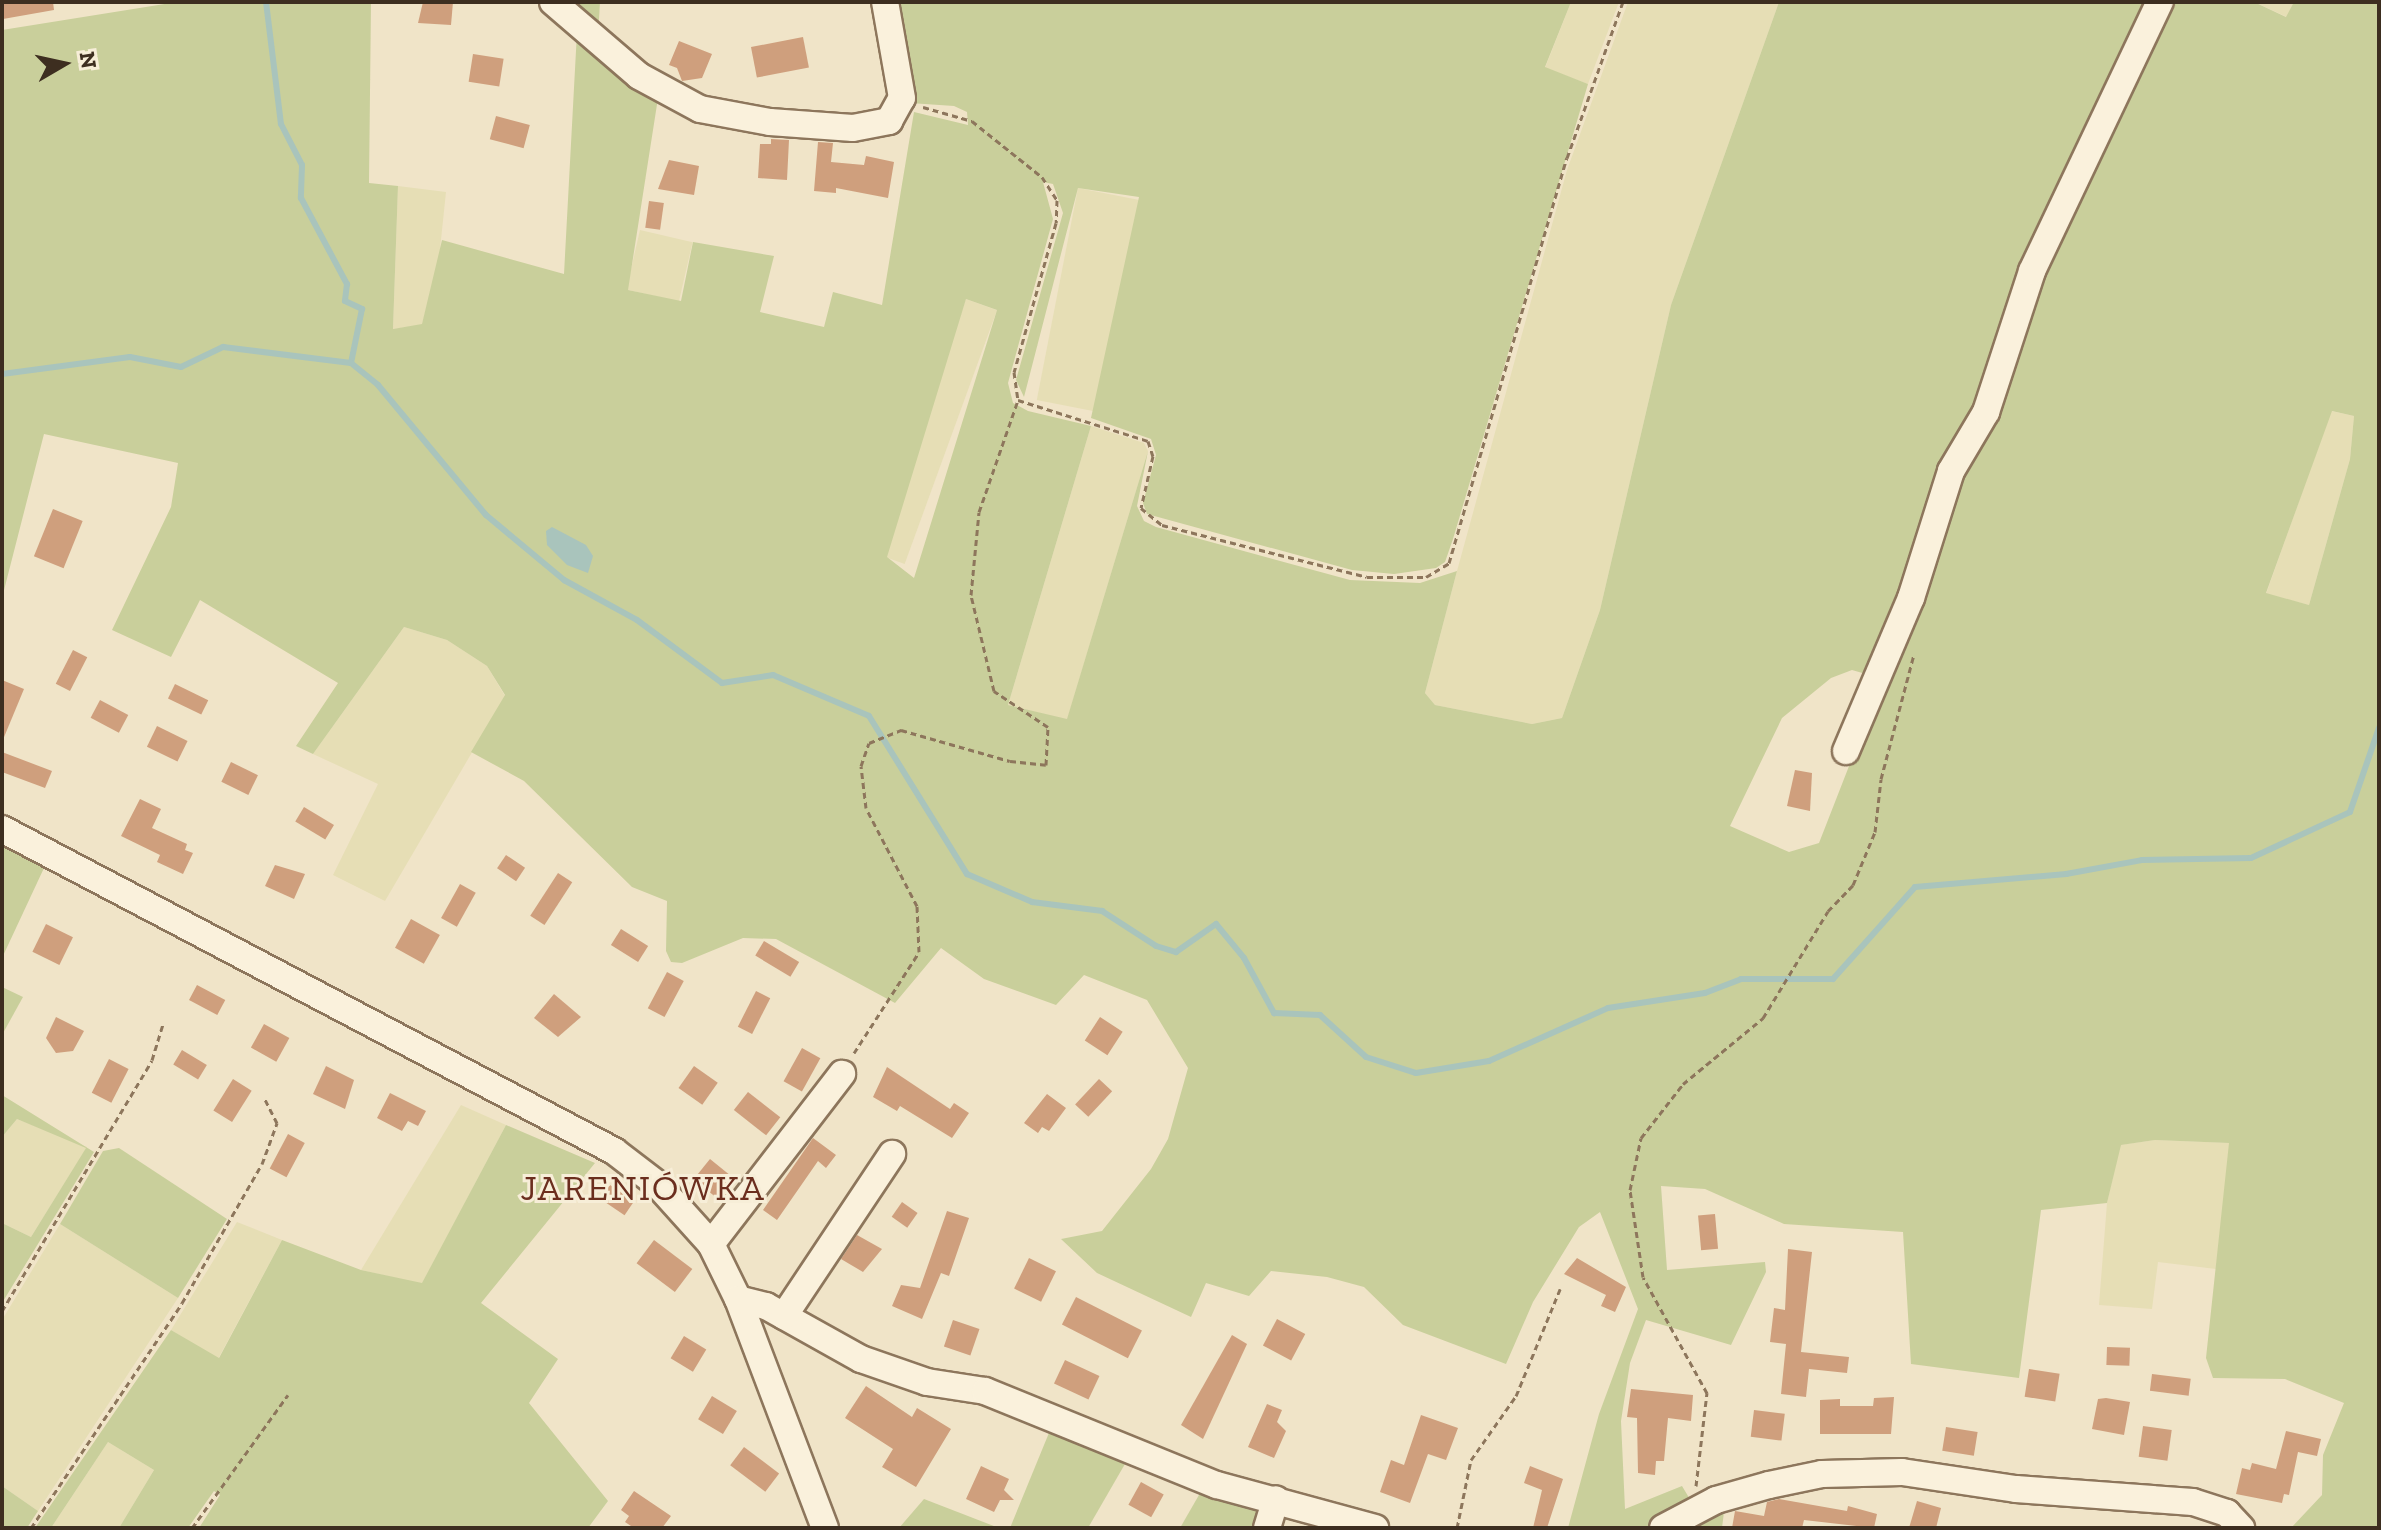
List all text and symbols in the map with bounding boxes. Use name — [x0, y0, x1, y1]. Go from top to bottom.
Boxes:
north arrow — [24, 24, 104, 104]
text: N — [74, 50, 103, 71]
district label: JARENIÓWKA — [520, 1166, 766, 1210]

